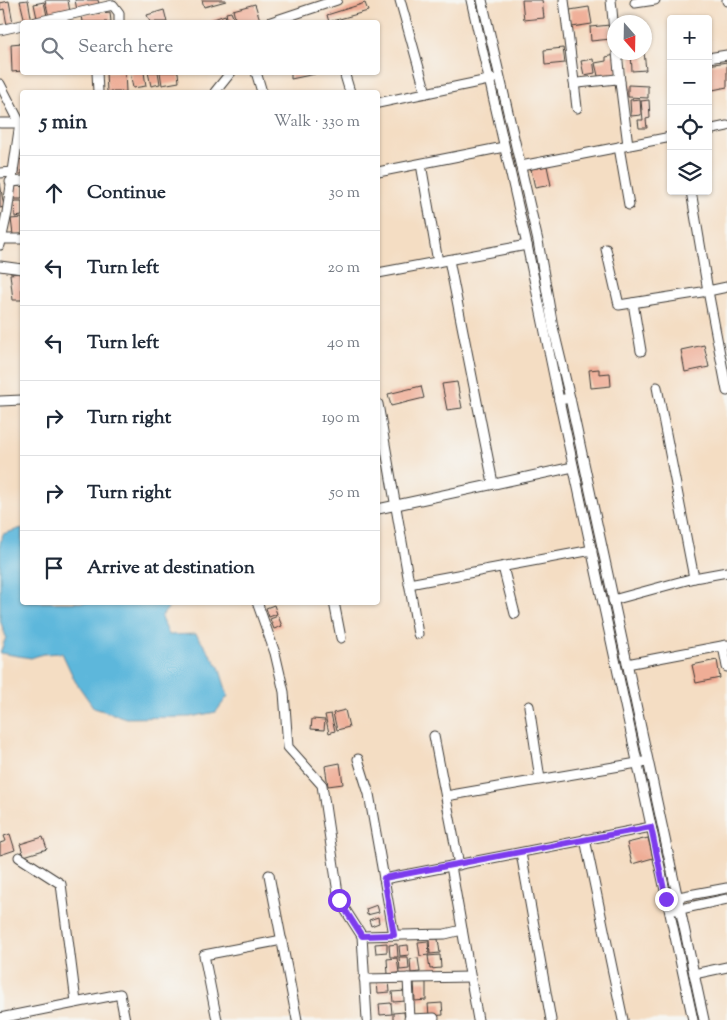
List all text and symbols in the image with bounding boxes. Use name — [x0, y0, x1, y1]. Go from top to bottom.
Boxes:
north arrow — [607, 15, 652, 60]
map controls — [667, 15, 712, 195]
button: + — [667, 15, 712, 60]
search box — [20, 20, 380, 75]
icon: search — [38, 34, 66, 62]
text: Search here — [78, 34, 173, 61]
button: − — [667, 60, 712, 105]
button: locate — [667, 105, 712, 150]
text: 5 min — [40, 108, 87, 138]
text: Walk · 330 m — [274, 111, 360, 134]
button: layers — [667, 150, 712, 195]
icon: ahead — [40, 179, 68, 207]
text: Continue — [87, 180, 166, 207]
text: 30 m — [329, 182, 360, 205]
icon: left — [40, 254, 68, 282]
text: Turn left — [87, 255, 159, 282]
text: 20 m — [327, 257, 360, 280]
icon: left — [40, 329, 68, 357]
text: Turn left — [87, 330, 159, 357]
text: 40 m — [327, 332, 360, 355]
icon: right — [40, 404, 68, 432]
text: Turn right — [87, 405, 171, 432]
text: 190 m — [322, 407, 360, 430]
icon: right — [40, 479, 68, 507]
text: Turn right — [87, 480, 171, 507]
text: 50 m — [329, 482, 360, 505]
icon: arrive — [40, 554, 68, 582]
text: Arrive at destination — [87, 555, 255, 582]
route end — [655, 888, 678, 911]
route start — [328, 889, 351, 912]

